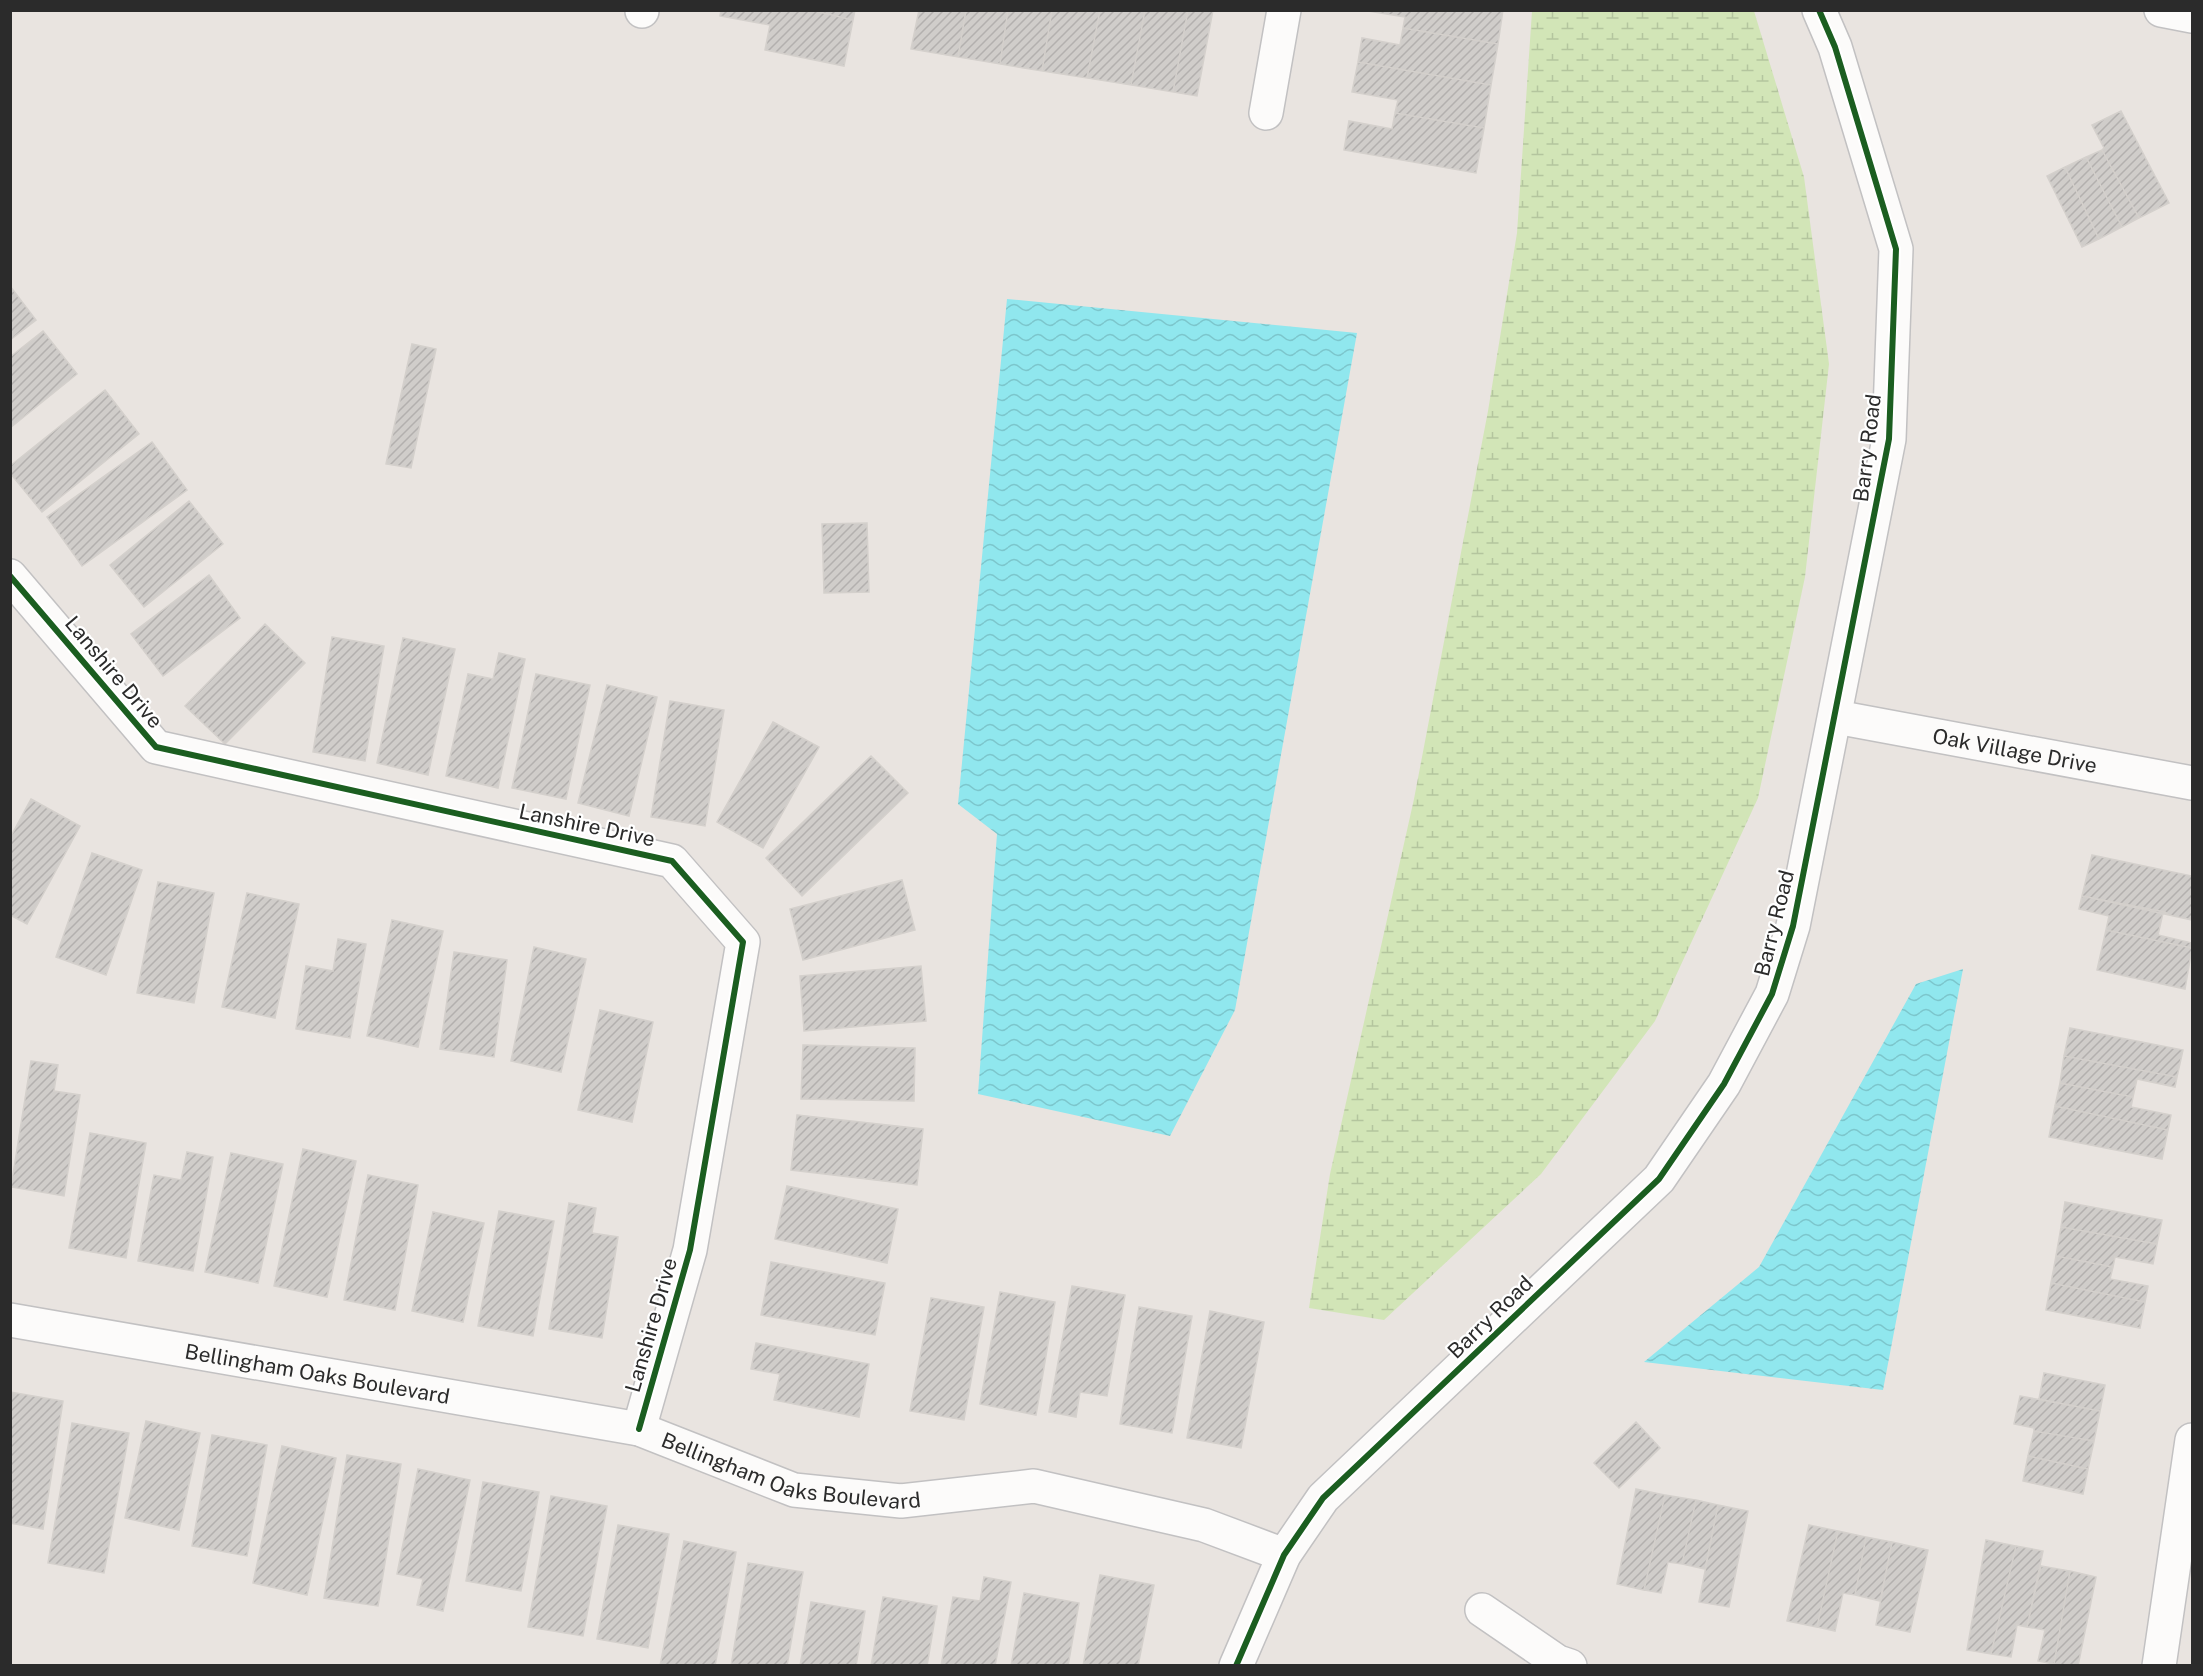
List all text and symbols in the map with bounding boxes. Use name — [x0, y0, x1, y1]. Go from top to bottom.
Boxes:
street label: Barry Road — [1848, 393, 1886, 503]
street label: Lanshire Drive — [60, 611, 168, 733]
street label: Oak Village Drive — [1931, 723, 2099, 778]
street label: Lanshire Drive — [517, 798, 657, 852]
street label: Barry Road — [1749, 867, 1799, 979]
street label: Lanshire Drive — [620, 1255, 682, 1395]
street label: Barry Road — [1442, 1270, 1538, 1364]
street label: Bellingham Oaks Boulevard — [183, 1338, 452, 1409]
street label: Bellingham Oaks Boulevard — [658, 1427, 922, 1514]

